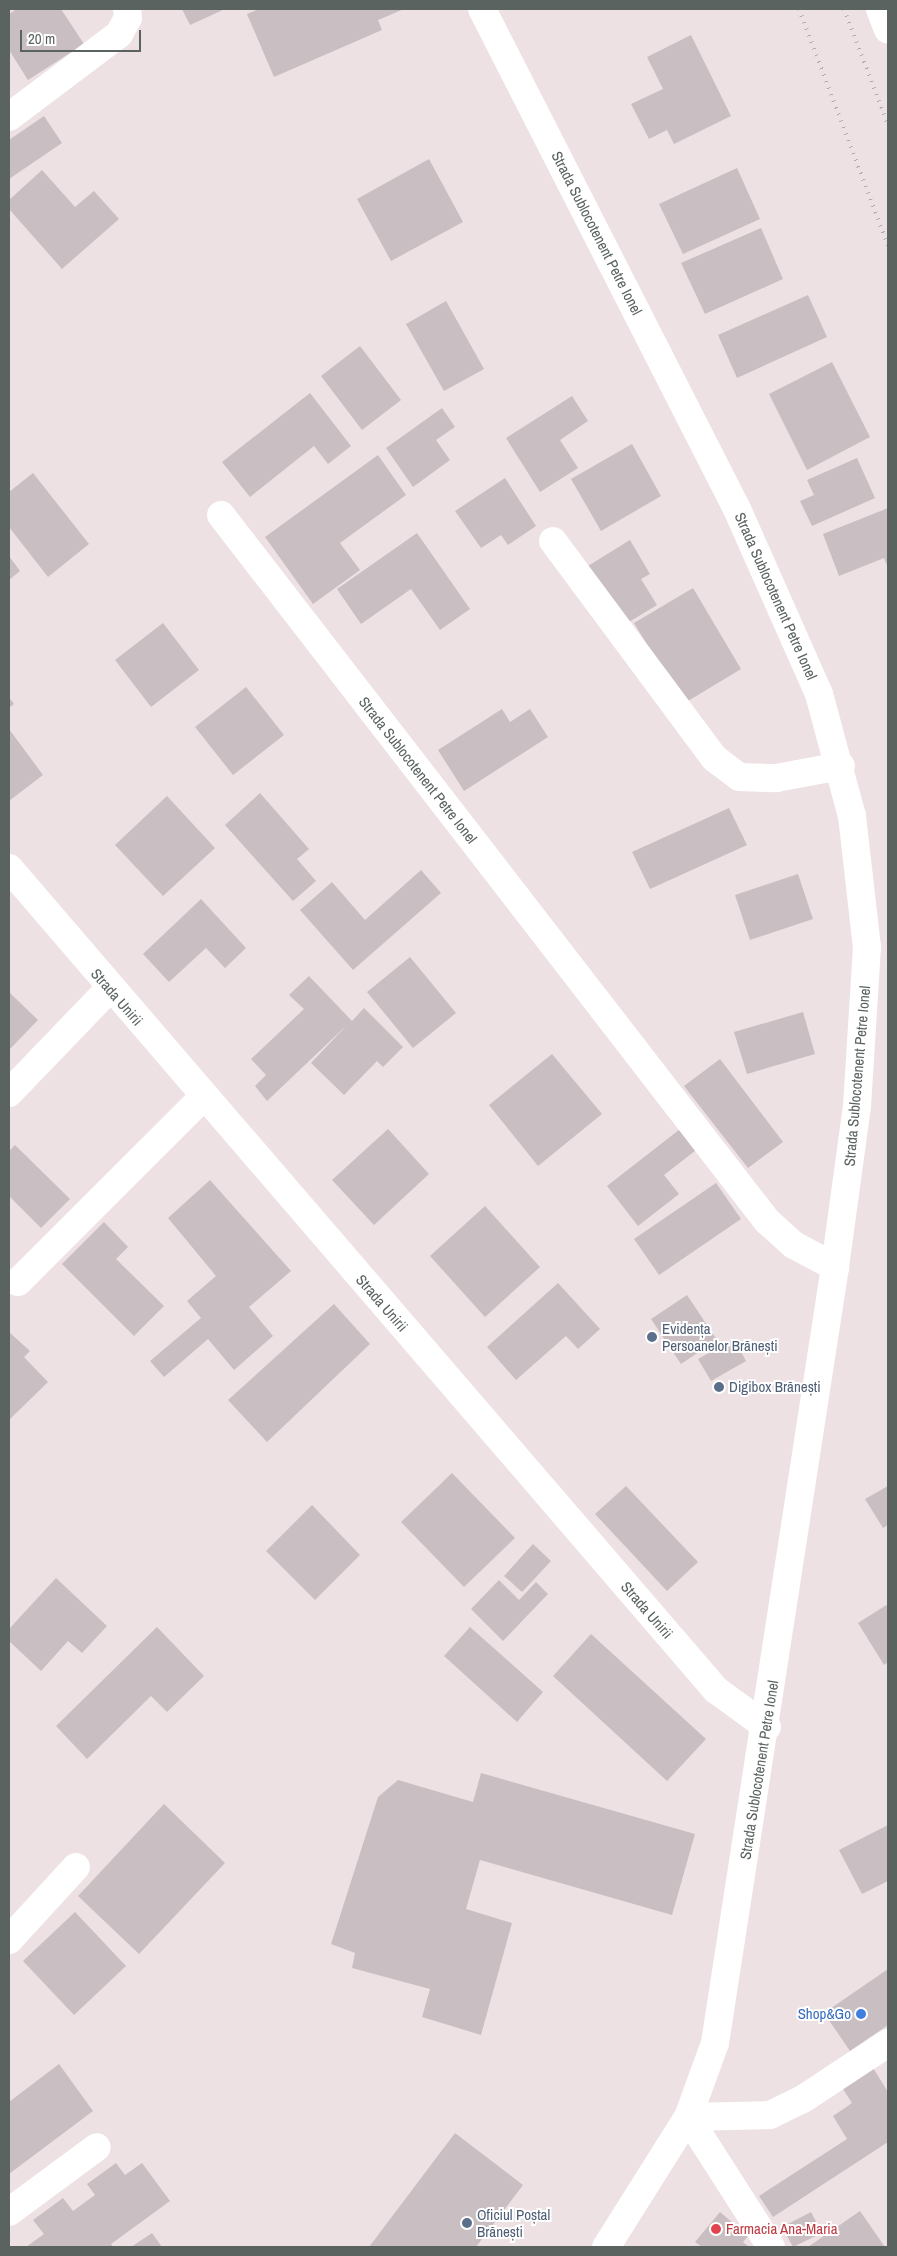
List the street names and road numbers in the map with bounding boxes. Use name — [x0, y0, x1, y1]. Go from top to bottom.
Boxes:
street label: Strada Sublocotenent Petre Ionel — [548, 148, 646, 318]
street label: Strada Sublocotenent Petre Ionel — [731, 510, 821, 682]
street label: Strada Sublocotenent Petre Ionel — [355, 693, 481, 847]
street label: Strada Unirii — [87, 965, 147, 1029]
street label: Strada Sublocotenent Petre Ionel — [840, 985, 874, 1167]
street label: Strada Unirii — [352, 1271, 412, 1335]
street label: Strada Unirii — [617, 1578, 677, 1642]
street label: Strada Sublocotenent Petre Ionel — [736, 1679, 782, 1861]

